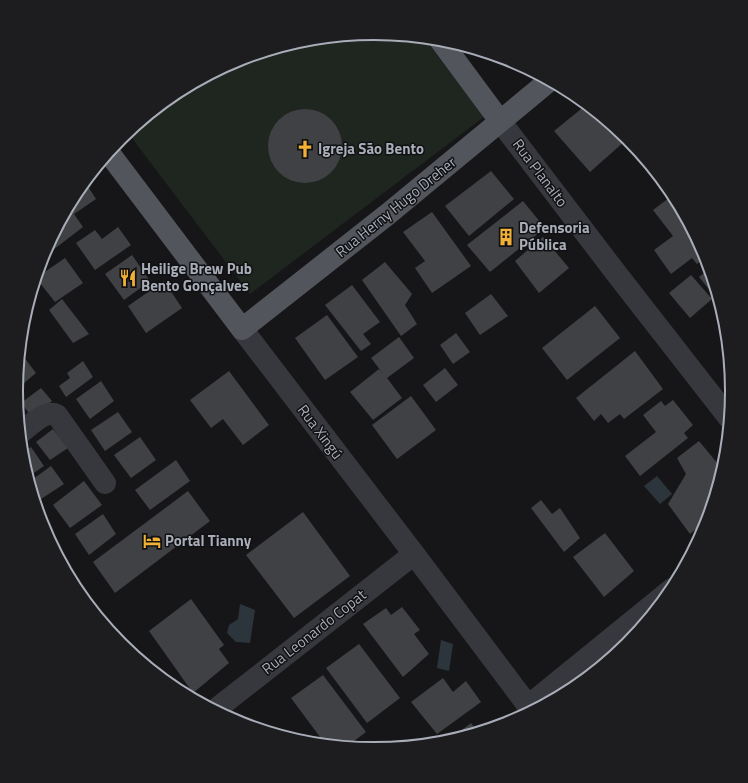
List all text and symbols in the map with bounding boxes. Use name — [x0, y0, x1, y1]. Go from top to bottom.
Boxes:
street label: Rua Planalto — [507, 134, 574, 212]
place label: Igreja São Bento — [318, 137, 424, 160]
church icon: Igreja São Bento — [295, 139, 315, 159]
street label: Rua Herny Hugo Dreher — [330, 151, 461, 263]
place label: Defensoria Pública — [519, 216, 590, 256]
building icon: Defensoria Pública — [496, 227, 516, 247]
place label: Heilige Brew Pub Bento Gonçalves — [141, 257, 252, 297]
restaurant icon: Heilige Brew Pub Bento Gonçalves — [118, 268, 138, 288]
street label: Rua Xingú — [292, 399, 349, 464]
place label: Portal Tianny — [165, 529, 252, 552]
hotel icon: Portal Tianny — [142, 531, 162, 551]
street label: Rua Leonardo Copat — [257, 583, 371, 680]

